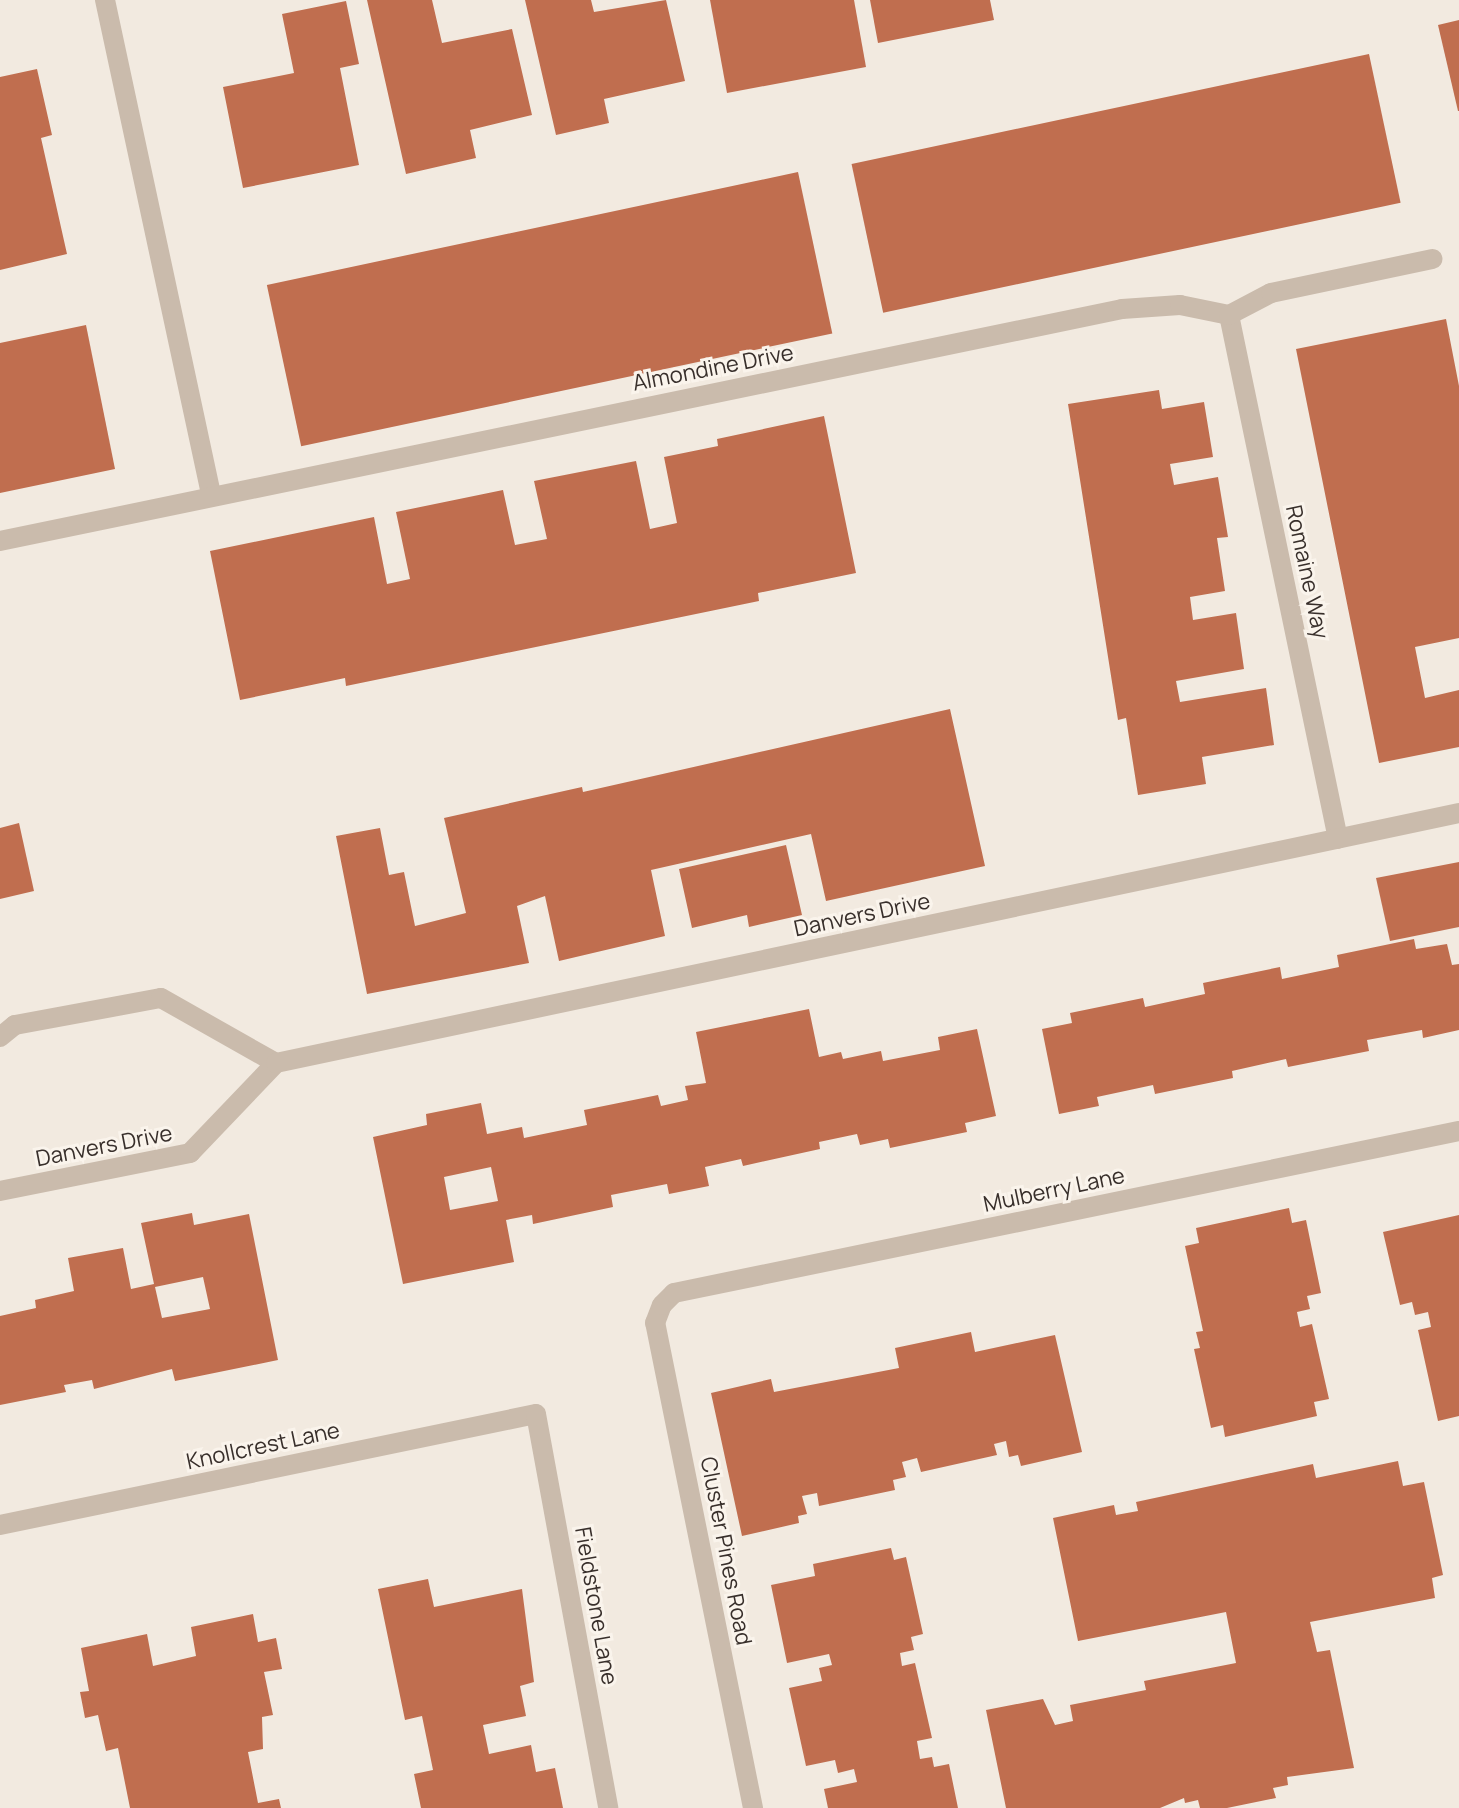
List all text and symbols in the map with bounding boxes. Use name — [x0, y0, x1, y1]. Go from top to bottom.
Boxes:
street label: Almondine Drive — [630, 339, 796, 397]
street label: Romaine Way — [1280, 503, 1334, 641]
street label: Danvers Drive — [792, 888, 932, 942]
street label: Danvers Drive — [33, 1120, 175, 1172]
street label: Mulberry Lane — [981, 1162, 1127, 1218]
street label: Knollcrest Lane — [184, 1417, 342, 1475]
street label: Cluster Pines Road — [695, 1455, 757, 1647]
street label: Fieldstone Lane — [569, 1525, 623, 1687]

